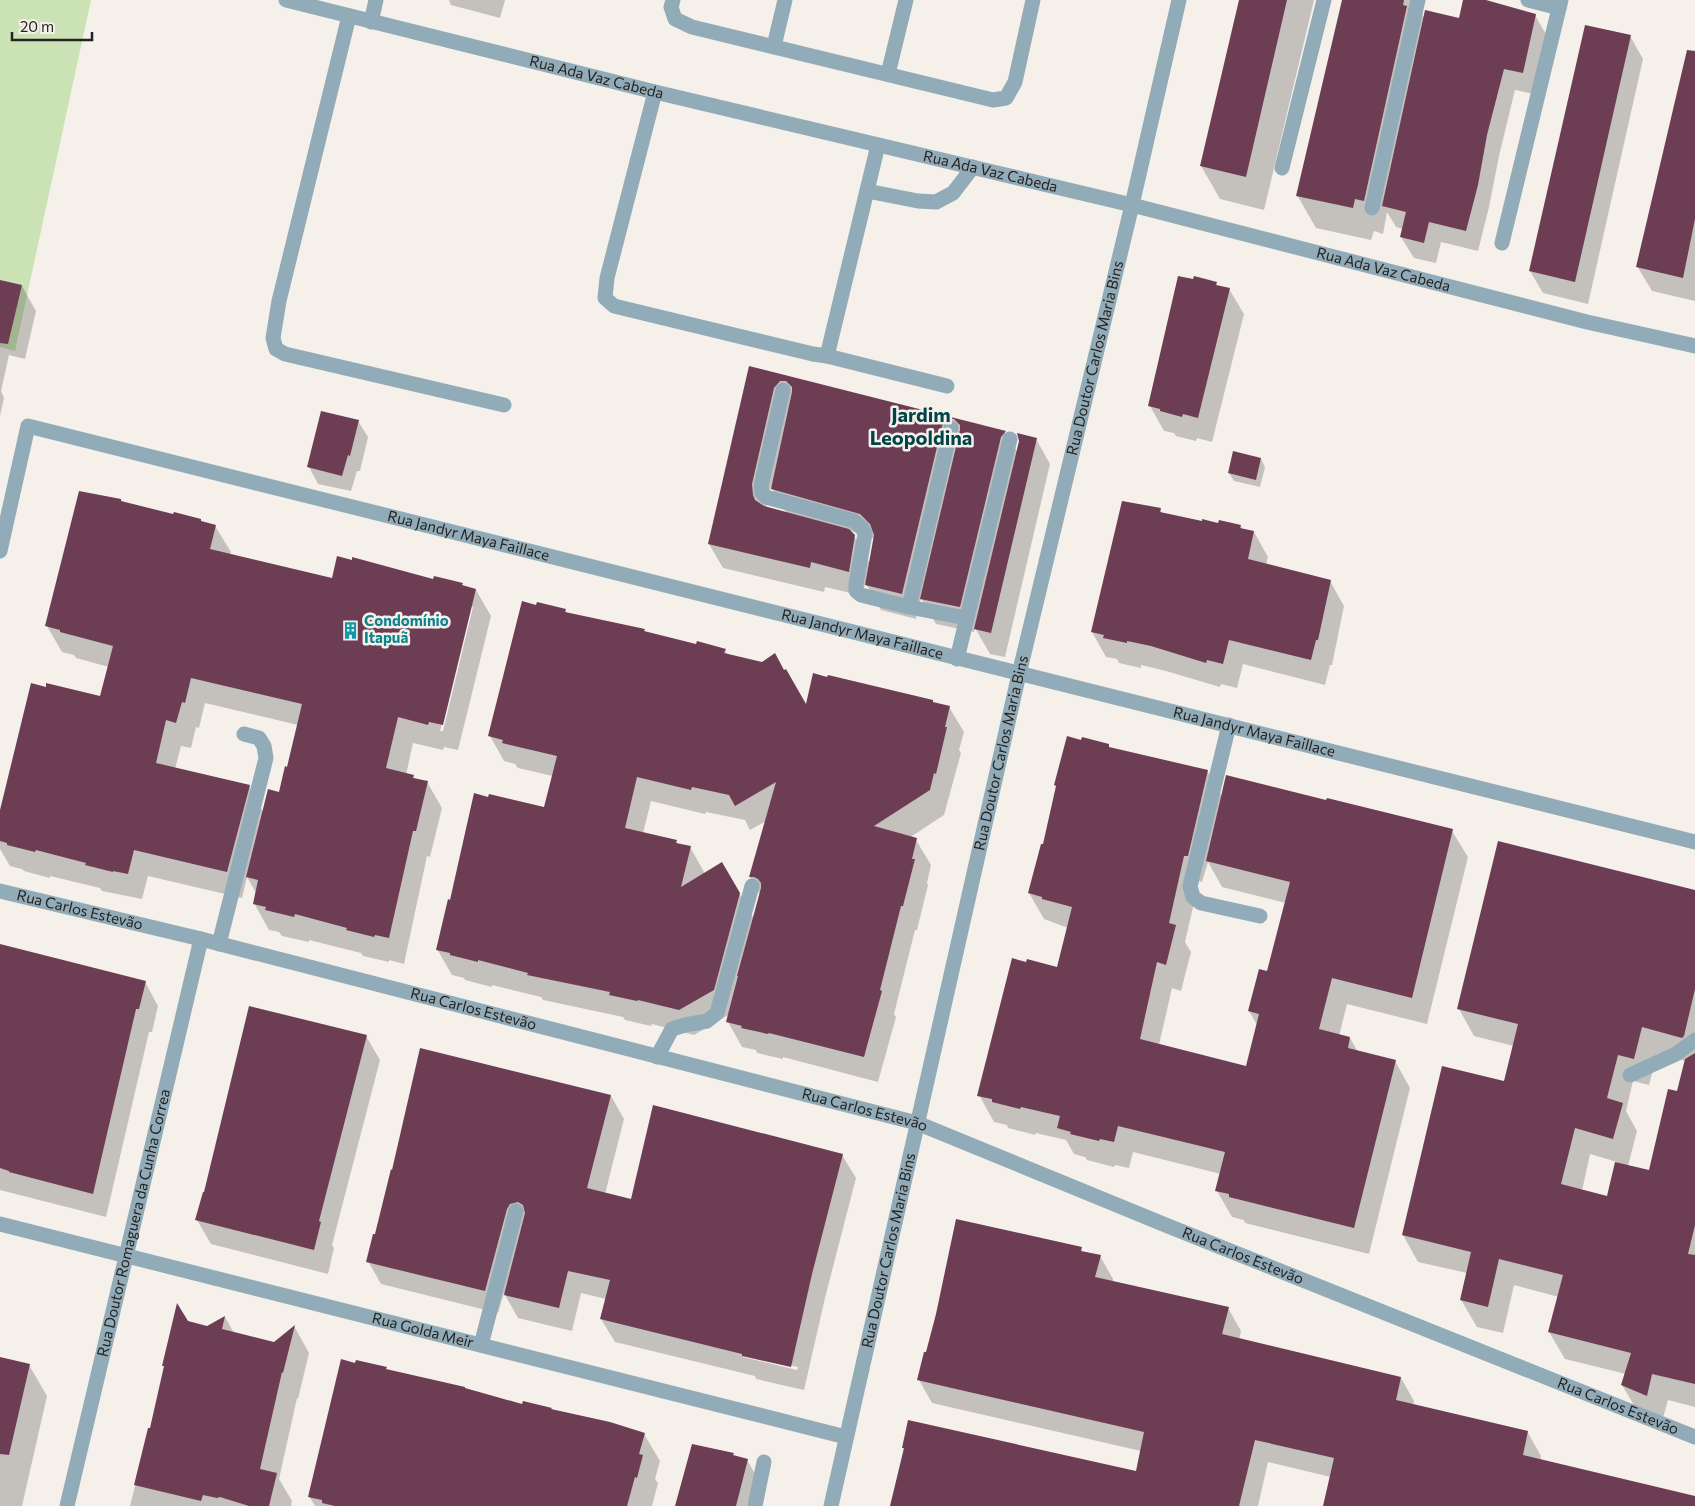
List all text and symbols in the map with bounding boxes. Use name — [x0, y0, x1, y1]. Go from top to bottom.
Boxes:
scale bar — [12, 10, 92, 42]
text: 20 m — [20, 17, 54, 35]
street label: Rua Ada Vaz Cabeda — [528, 51, 666, 102]
street label: Rua Ada Vaz Cabeda — [922, 146, 1060, 195]
street label: Rua Ada Vaz Cabeda — [1315, 243, 1452, 295]
street label: Rua Doutor Carlos Maria Bins — [1062, 259, 1126, 457]
district label: Jardim Leopoldina — [870, 402, 972, 449]
street label: Rua Jandyr Maya Faillace — [386, 506, 552, 564]
street label: Rua Jandyr Maya Faillace — [780, 604, 946, 662]
place label: Condomínio Itapuã — [364, 611, 449, 646]
building icon: Condomínio Itapuã — [340, 620, 360, 640]
street label: Rua Doutor Carlos Maria Bins — [969, 653, 1031, 852]
street label: Rua Jandyr Maya Faillace — [1172, 702, 1338, 760]
street label: Rua Carlos Estevão — [15, 885, 145, 933]
street label: Rua Carlos Estevão — [409, 983, 539, 1033]
street label: Rua Carlos Estevão — [800, 1084, 931, 1134]
street label: Rua Doutor Romaguera da Cunha Correa — [93, 1087, 173, 1358]
street label: Rua Doutor Carlos Maria Bins — [857, 1151, 919, 1350]
street label: Rua Carlos Estevão — [1180, 1223, 1307, 1287]
street label: Rua Golda Meir — [370, 1308, 476, 1351]
street label: Rua Carlos Estevão — [1555, 1373, 1682, 1438]

